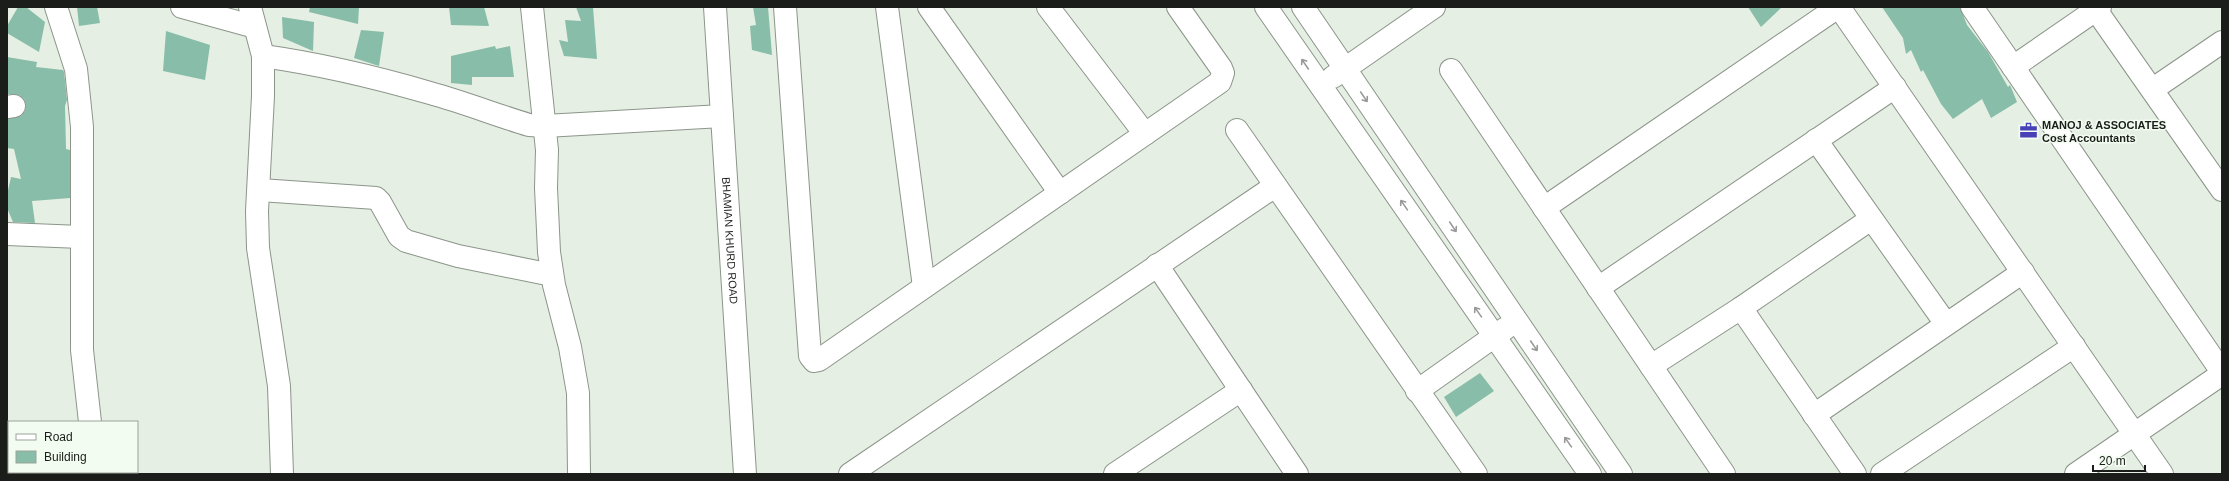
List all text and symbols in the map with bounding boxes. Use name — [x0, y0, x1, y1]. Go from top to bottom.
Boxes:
one-way arrow — [1301, 59, 1309, 70]
one-way arrow — [1360, 91, 1368, 102]
place label: MANOJ & ASSOCIATES Cost Accountants — [2042, 119, 2166, 144]
office icon: MANOJ & ASSOCIATES Cost Accountants — [2019, 121, 2039, 141]
street label: BHAMIAN KHURD ROAD — [720, 177, 740, 304]
one-way arrow — [1399, 200, 1408, 211]
one-way arrow — [1449, 222, 1457, 233]
one-way arrow — [1474, 307, 1482, 318]
one-way arrow — [1530, 341, 1538, 352]
legend — [8, 421, 138, 473]
text: Road — [44, 430, 73, 444]
one-way arrow — [1564, 437, 1572, 448]
scale bar — [2093, 447, 2145, 473]
text: Building — [44, 450, 87, 464]
text: 20 m — [2099, 454, 2126, 468]

